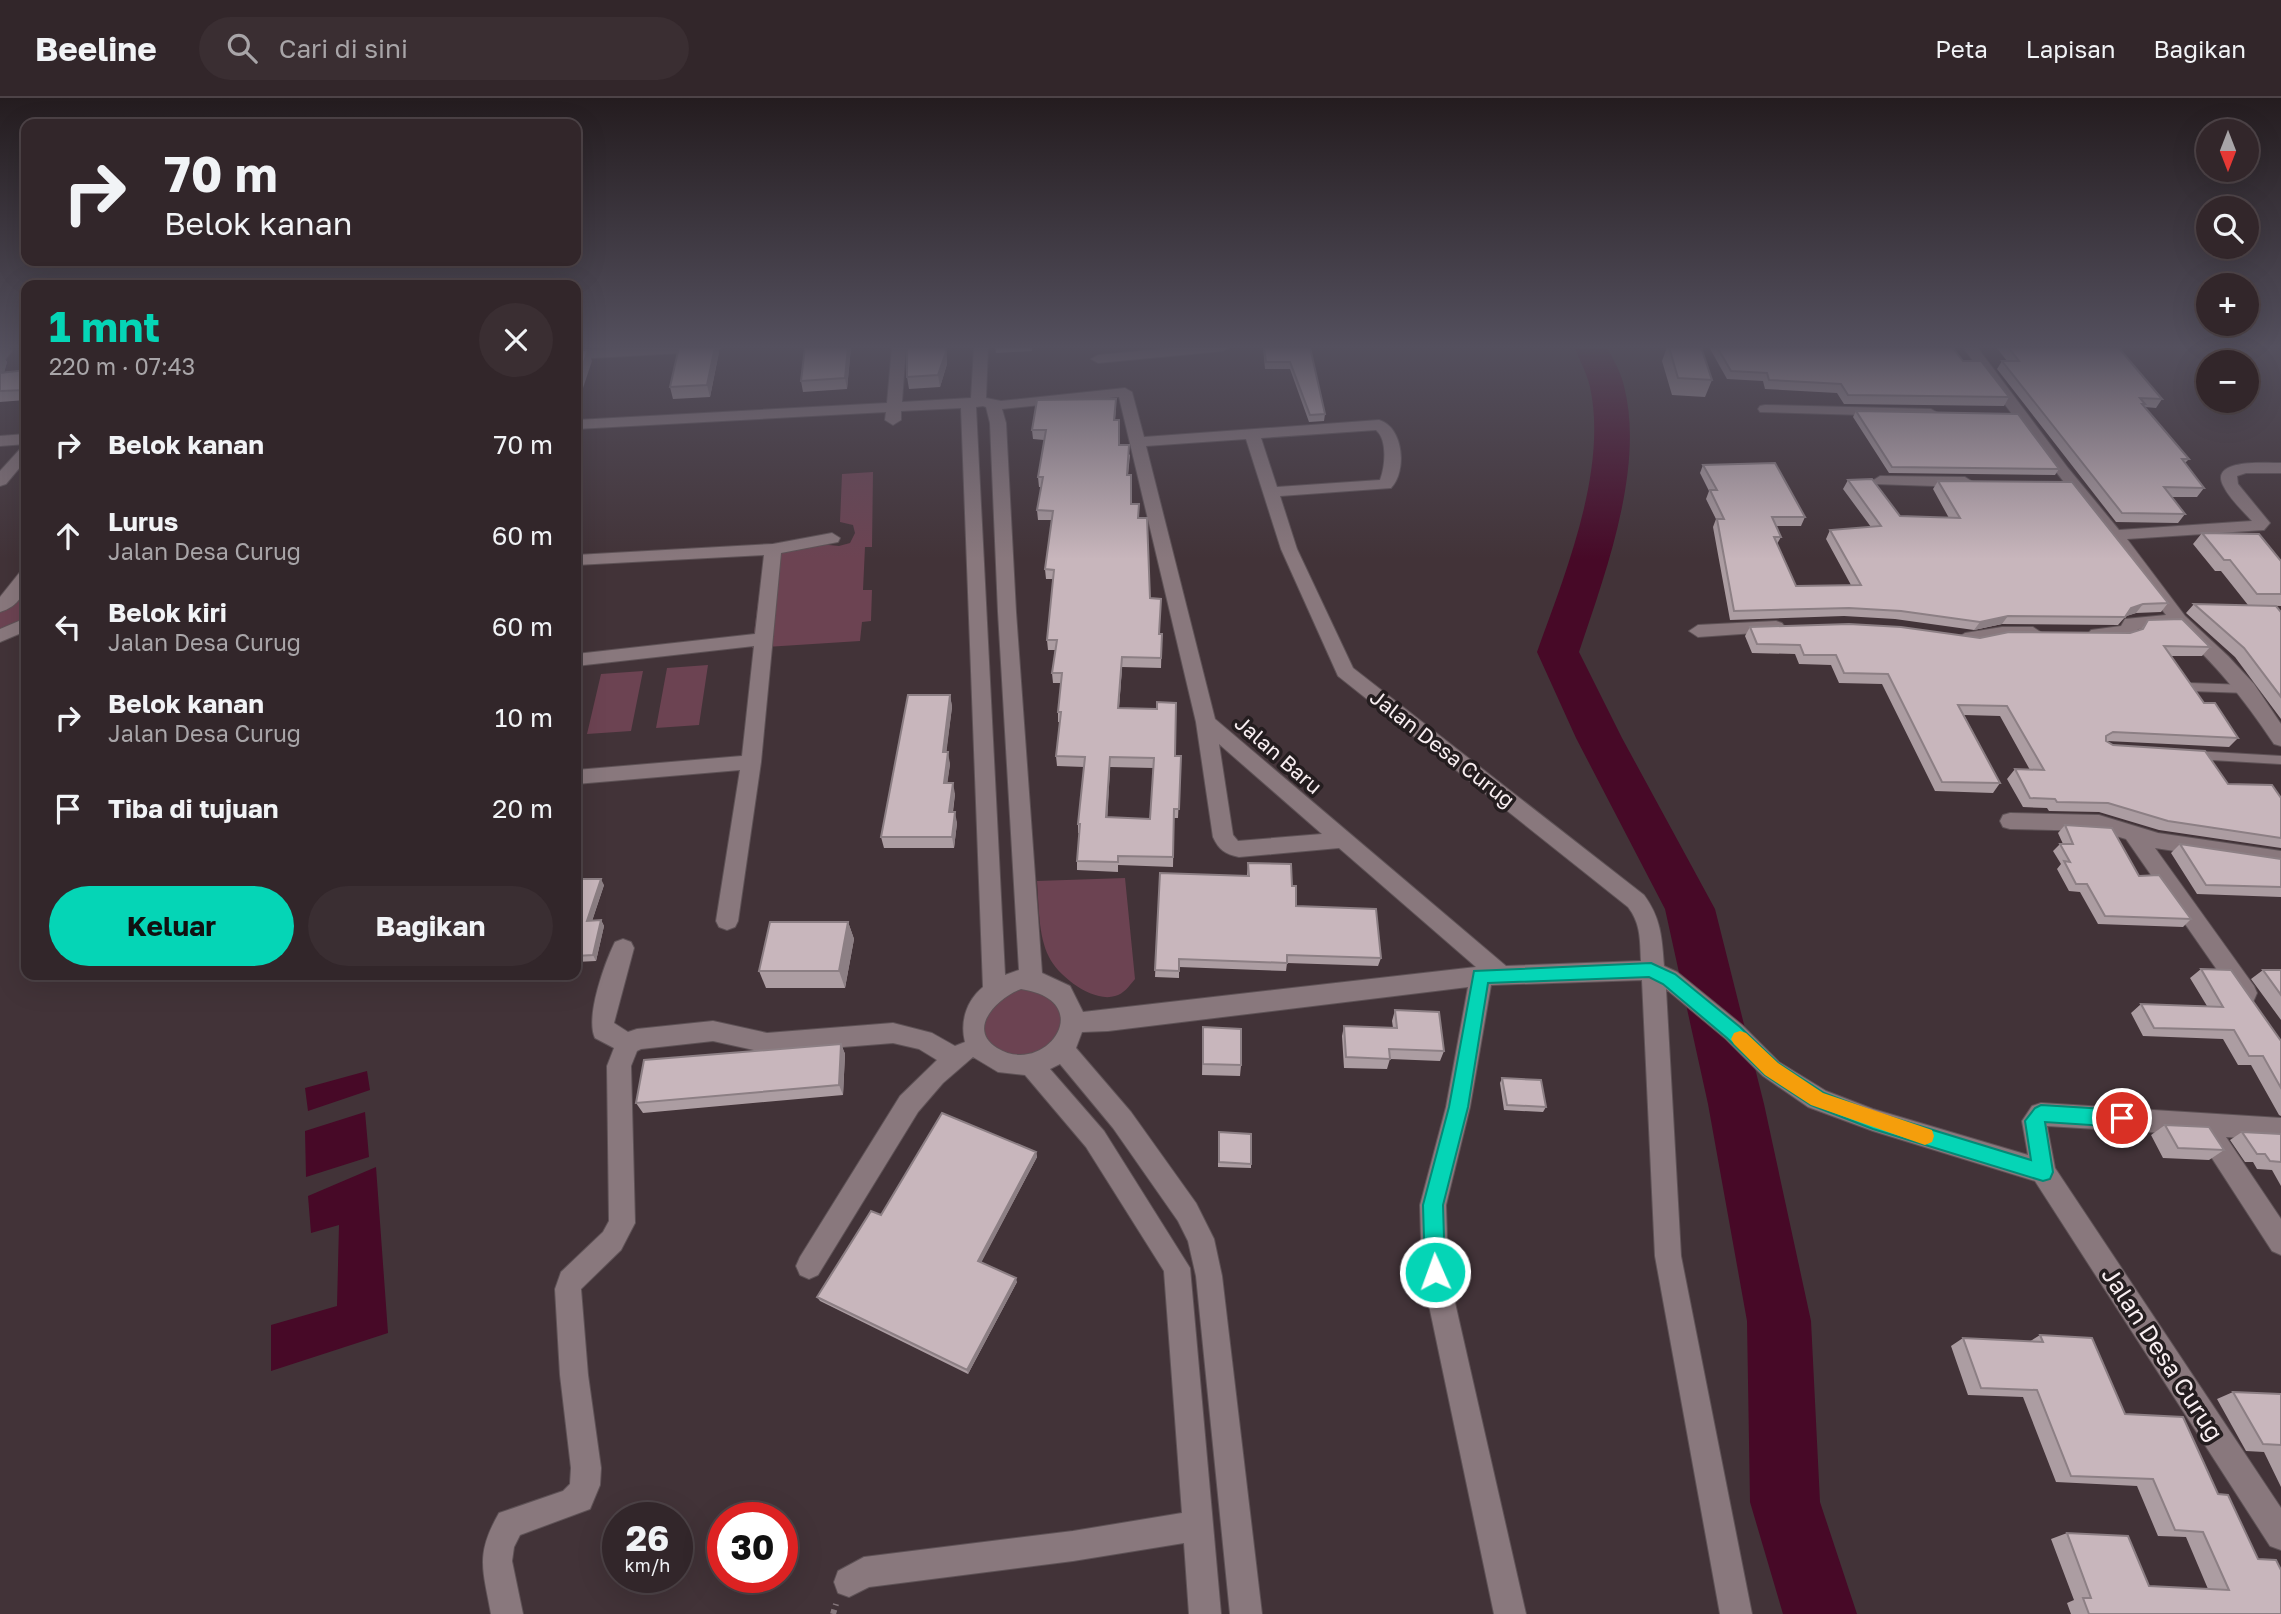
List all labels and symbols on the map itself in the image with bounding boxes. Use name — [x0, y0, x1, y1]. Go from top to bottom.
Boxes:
north arrow — [2196, 119, 2259, 182]
street label: Jalan Desa Curug — [1365, 684, 1520, 813]
street label: Jalan Baru — [1230, 709, 1328, 799]
pin — [2092, 1088, 2152, 1148]
position arrow — [1398, 1235, 1472, 1309]
street label: Jalan Desa Curug — [2096, 1261, 2230, 1446]
speed limit sign: 30 — [707, 1502, 798, 1593]

